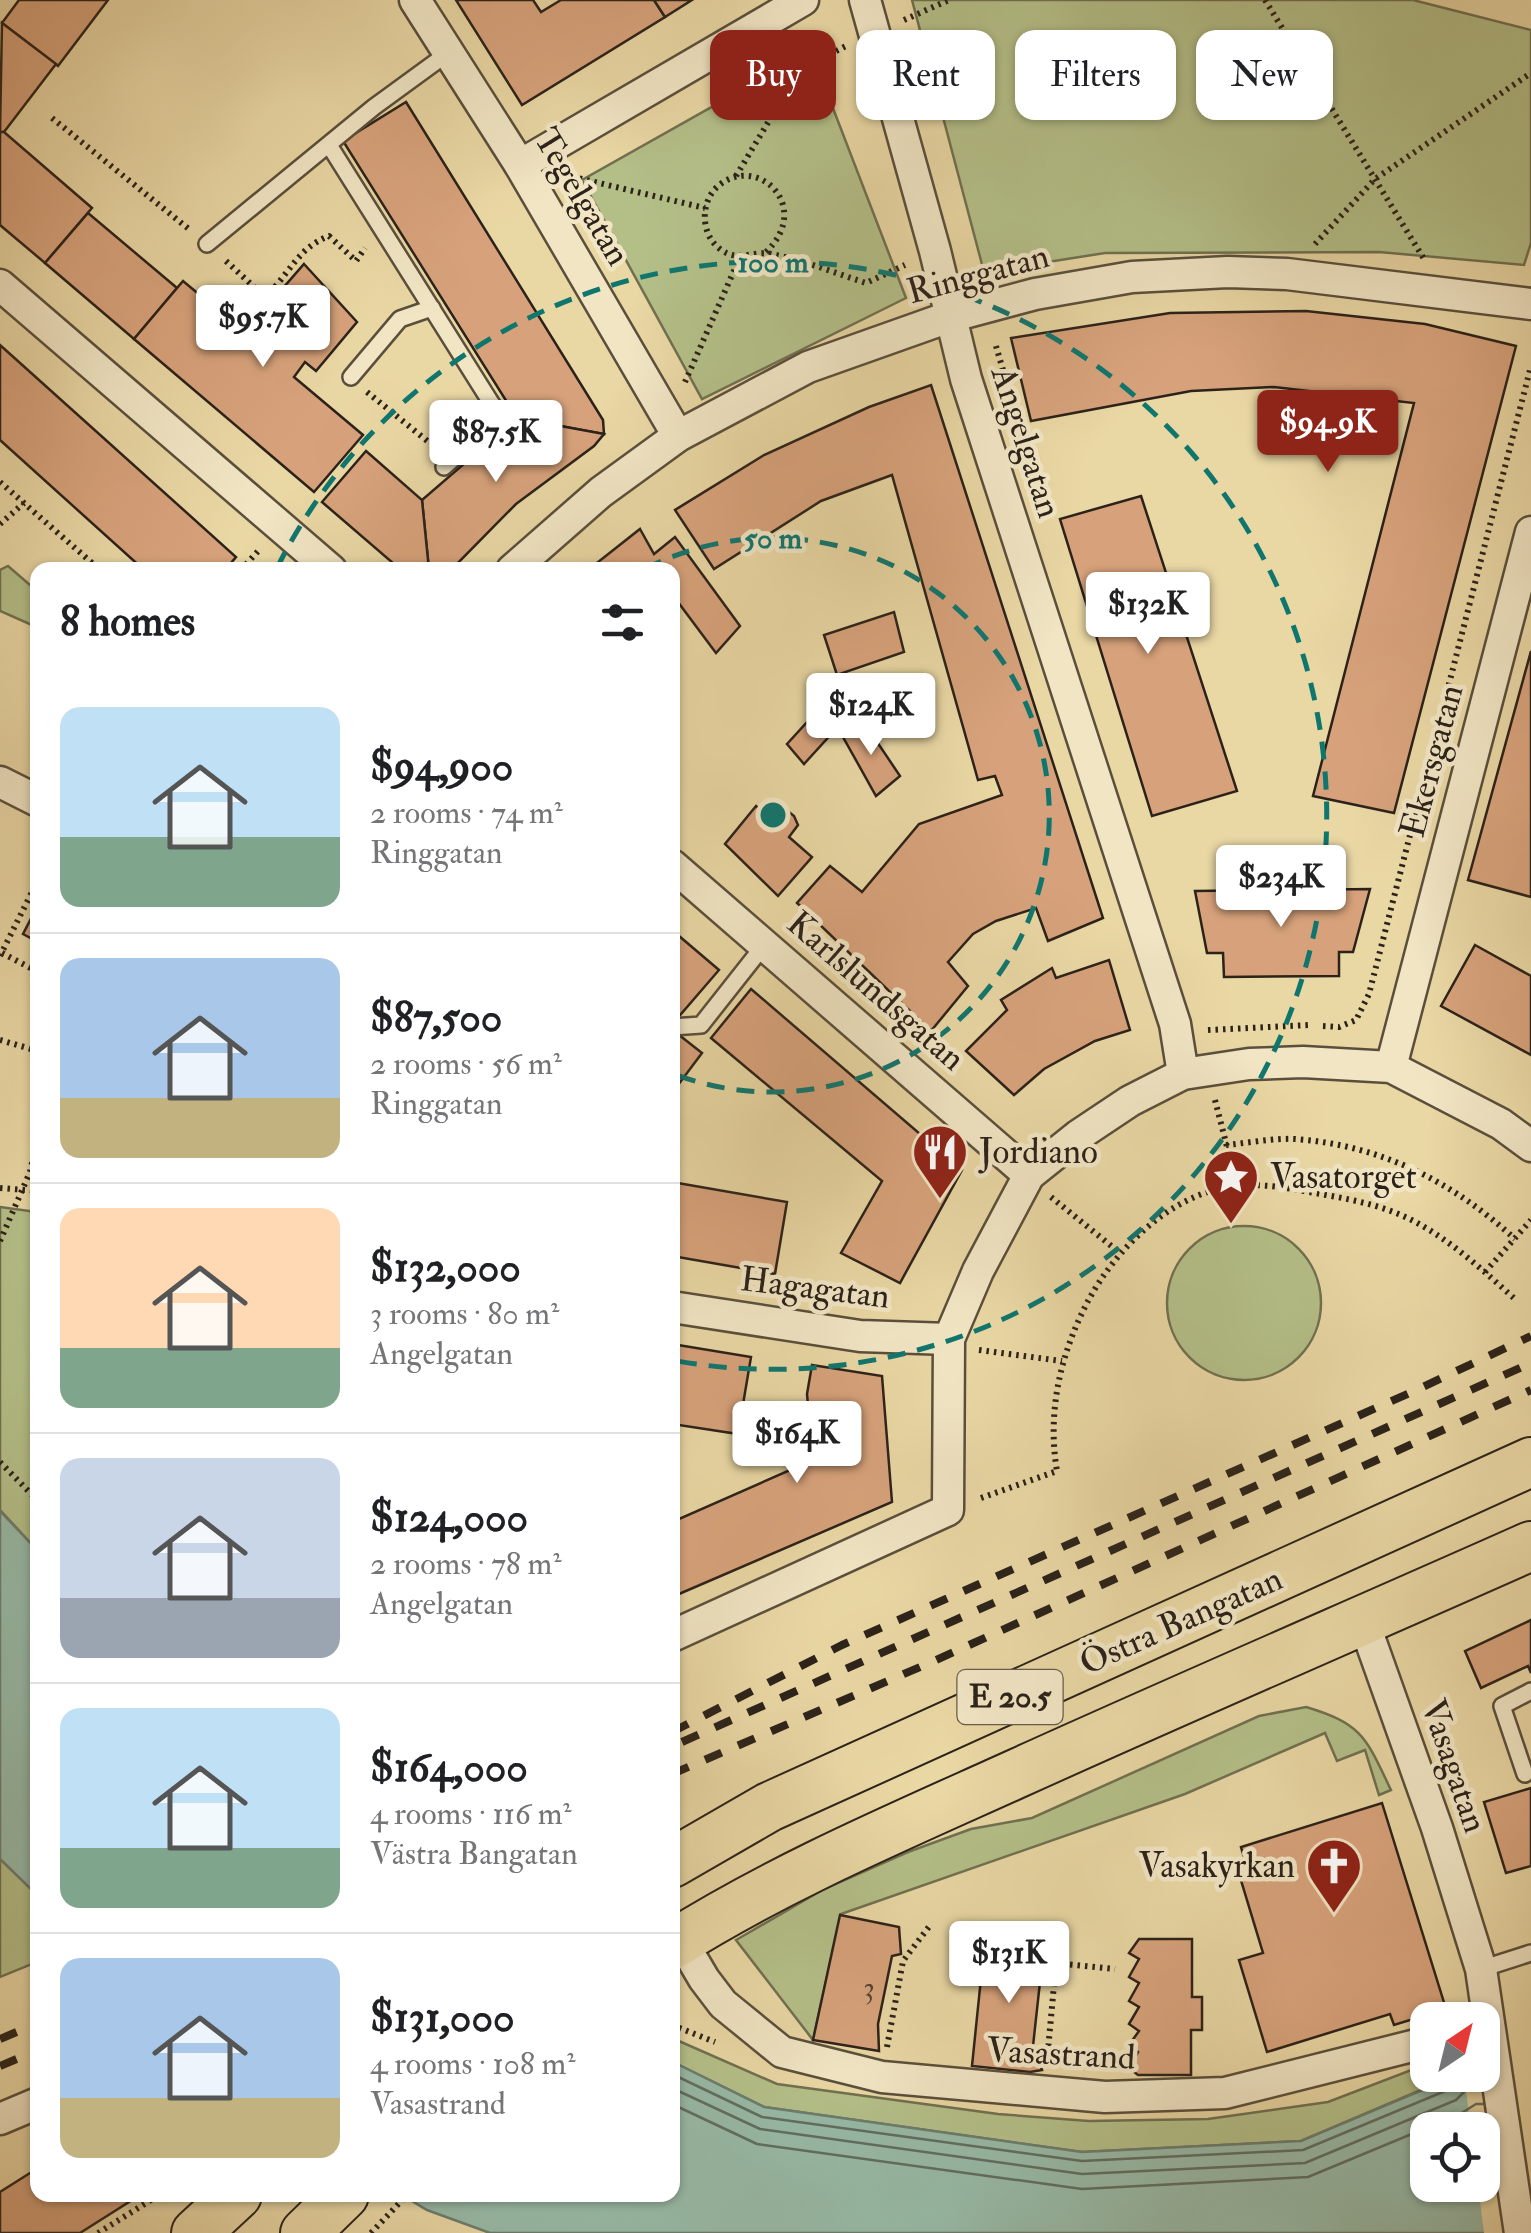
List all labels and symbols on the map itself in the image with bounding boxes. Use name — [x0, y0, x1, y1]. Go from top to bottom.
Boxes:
street label: Tegelgatan — [524, 120, 640, 274]
street label: Ringgatan — [902, 234, 1054, 314]
text: 100 m — [738, 244, 809, 281]
pin: $95.7K — [182, 285, 344, 370]
street label: Angelgatan — [981, 360, 1071, 523]
pin: $94.9K — [1247, 390, 1409, 475]
pin: $87.5K — [415, 400, 577, 485]
text: 50 m — [744, 520, 803, 557]
pin: $132K — [1078, 572, 1218, 657]
pin: $124K — [801, 673, 941, 758]
street label: Ekersgatan — [1390, 680, 1474, 842]
centre of rings — [755, 797, 791, 833]
pin: $234K — [1211, 845, 1351, 930]
street label: Karlslundsgatan — [778, 902, 974, 1080]
restaurant icon: Jordiano — [910, 1122, 970, 1201]
place label: Jordiano — [978, 1130, 1098, 1174]
place icon: Vasatorget — [1201, 1147, 1261, 1226]
place label: Vasatorget — [1270, 1155, 1417, 1199]
street label: Hagagatan — [738, 1257, 892, 1319]
pin: $164K — [727, 1401, 867, 1486]
street label: Östra Bangatan — [1073, 1557, 1289, 1685]
road number: E 20.5 — [958, 1670, 1062, 1724]
street label: Vasagatan — [1411, 1694, 1497, 1838]
church icon: Vasakyrkan — [1304, 1836, 1364, 1915]
place label: Vasakyrkan — [1138, 1844, 1295, 1888]
pin: $131K — [939, 1921, 1079, 2006]
house number: 3 — [863, 1969, 875, 2006]
north arrow — [1410, 2002, 1500, 2092]
street label: Vasastrand — [986, 2028, 1136, 2080]

